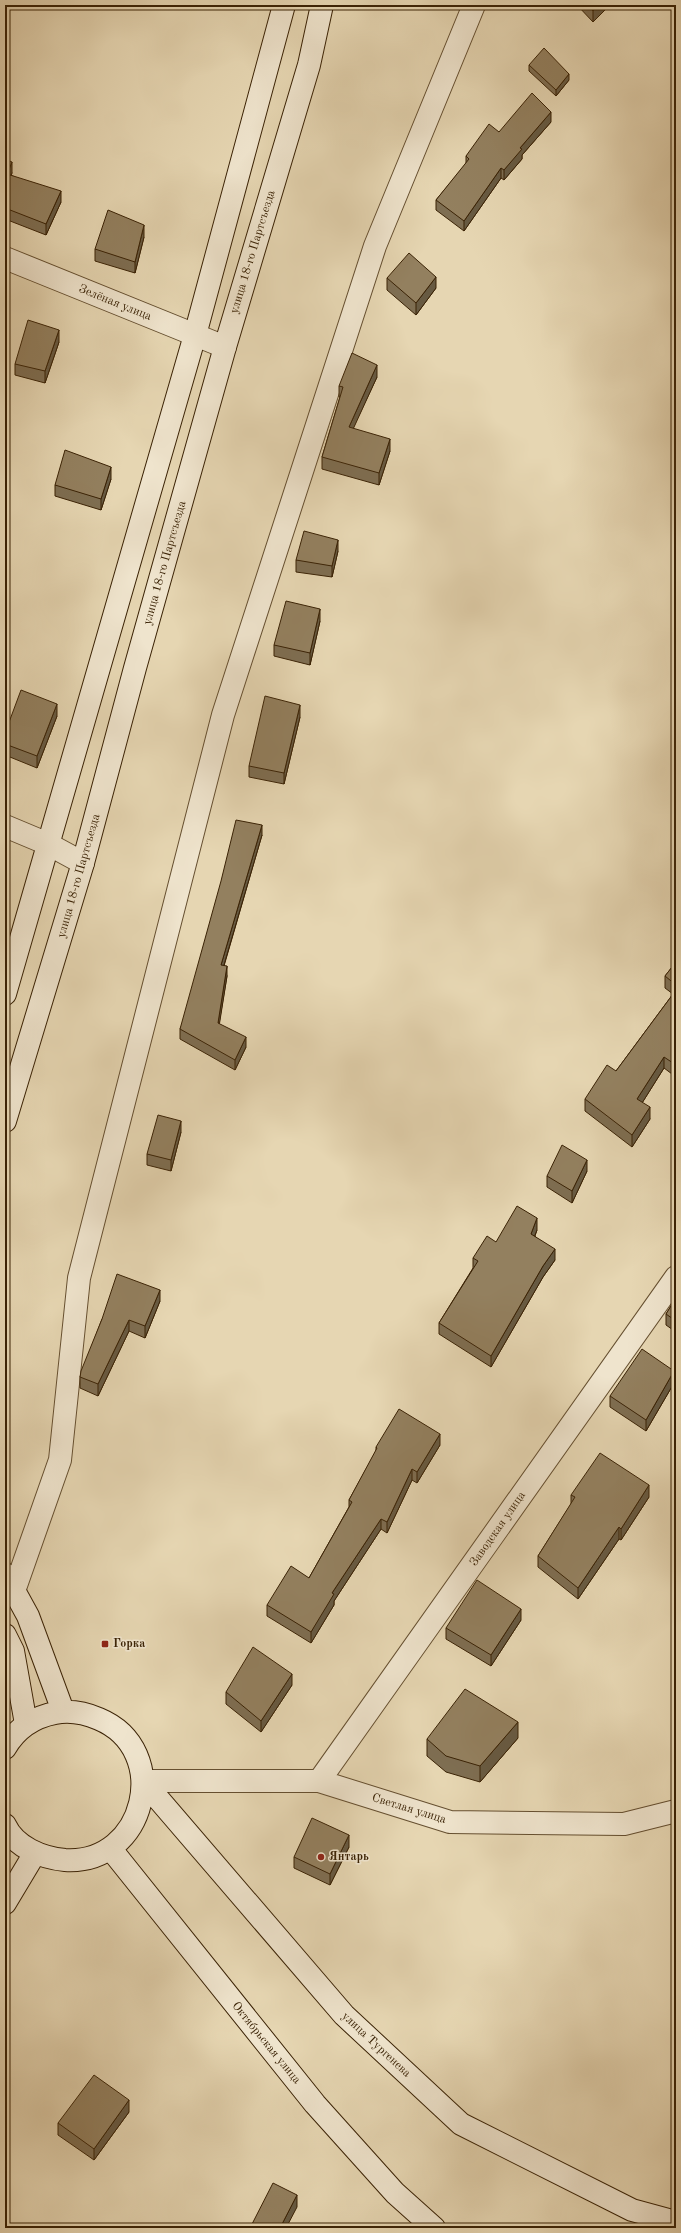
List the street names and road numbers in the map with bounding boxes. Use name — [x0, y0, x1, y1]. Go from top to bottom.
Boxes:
street label: улица 18-го Партсъезда — [228, 189, 278, 315]
street label: Зелёная улица — [77, 283, 153, 323]
street label: улица 18-го Партсъезда — [142, 500, 188, 626]
street label: улица 18-го Партсъезда — [56, 813, 102, 939]
street label: Заводская улица — [468, 1489, 528, 1569]
street label: Светлая улица — [370, 1792, 448, 1826]
street label: Октябрьская улица — [229, 2000, 303, 2086]
street label: улица Тургенева — [339, 2010, 413, 2080]

